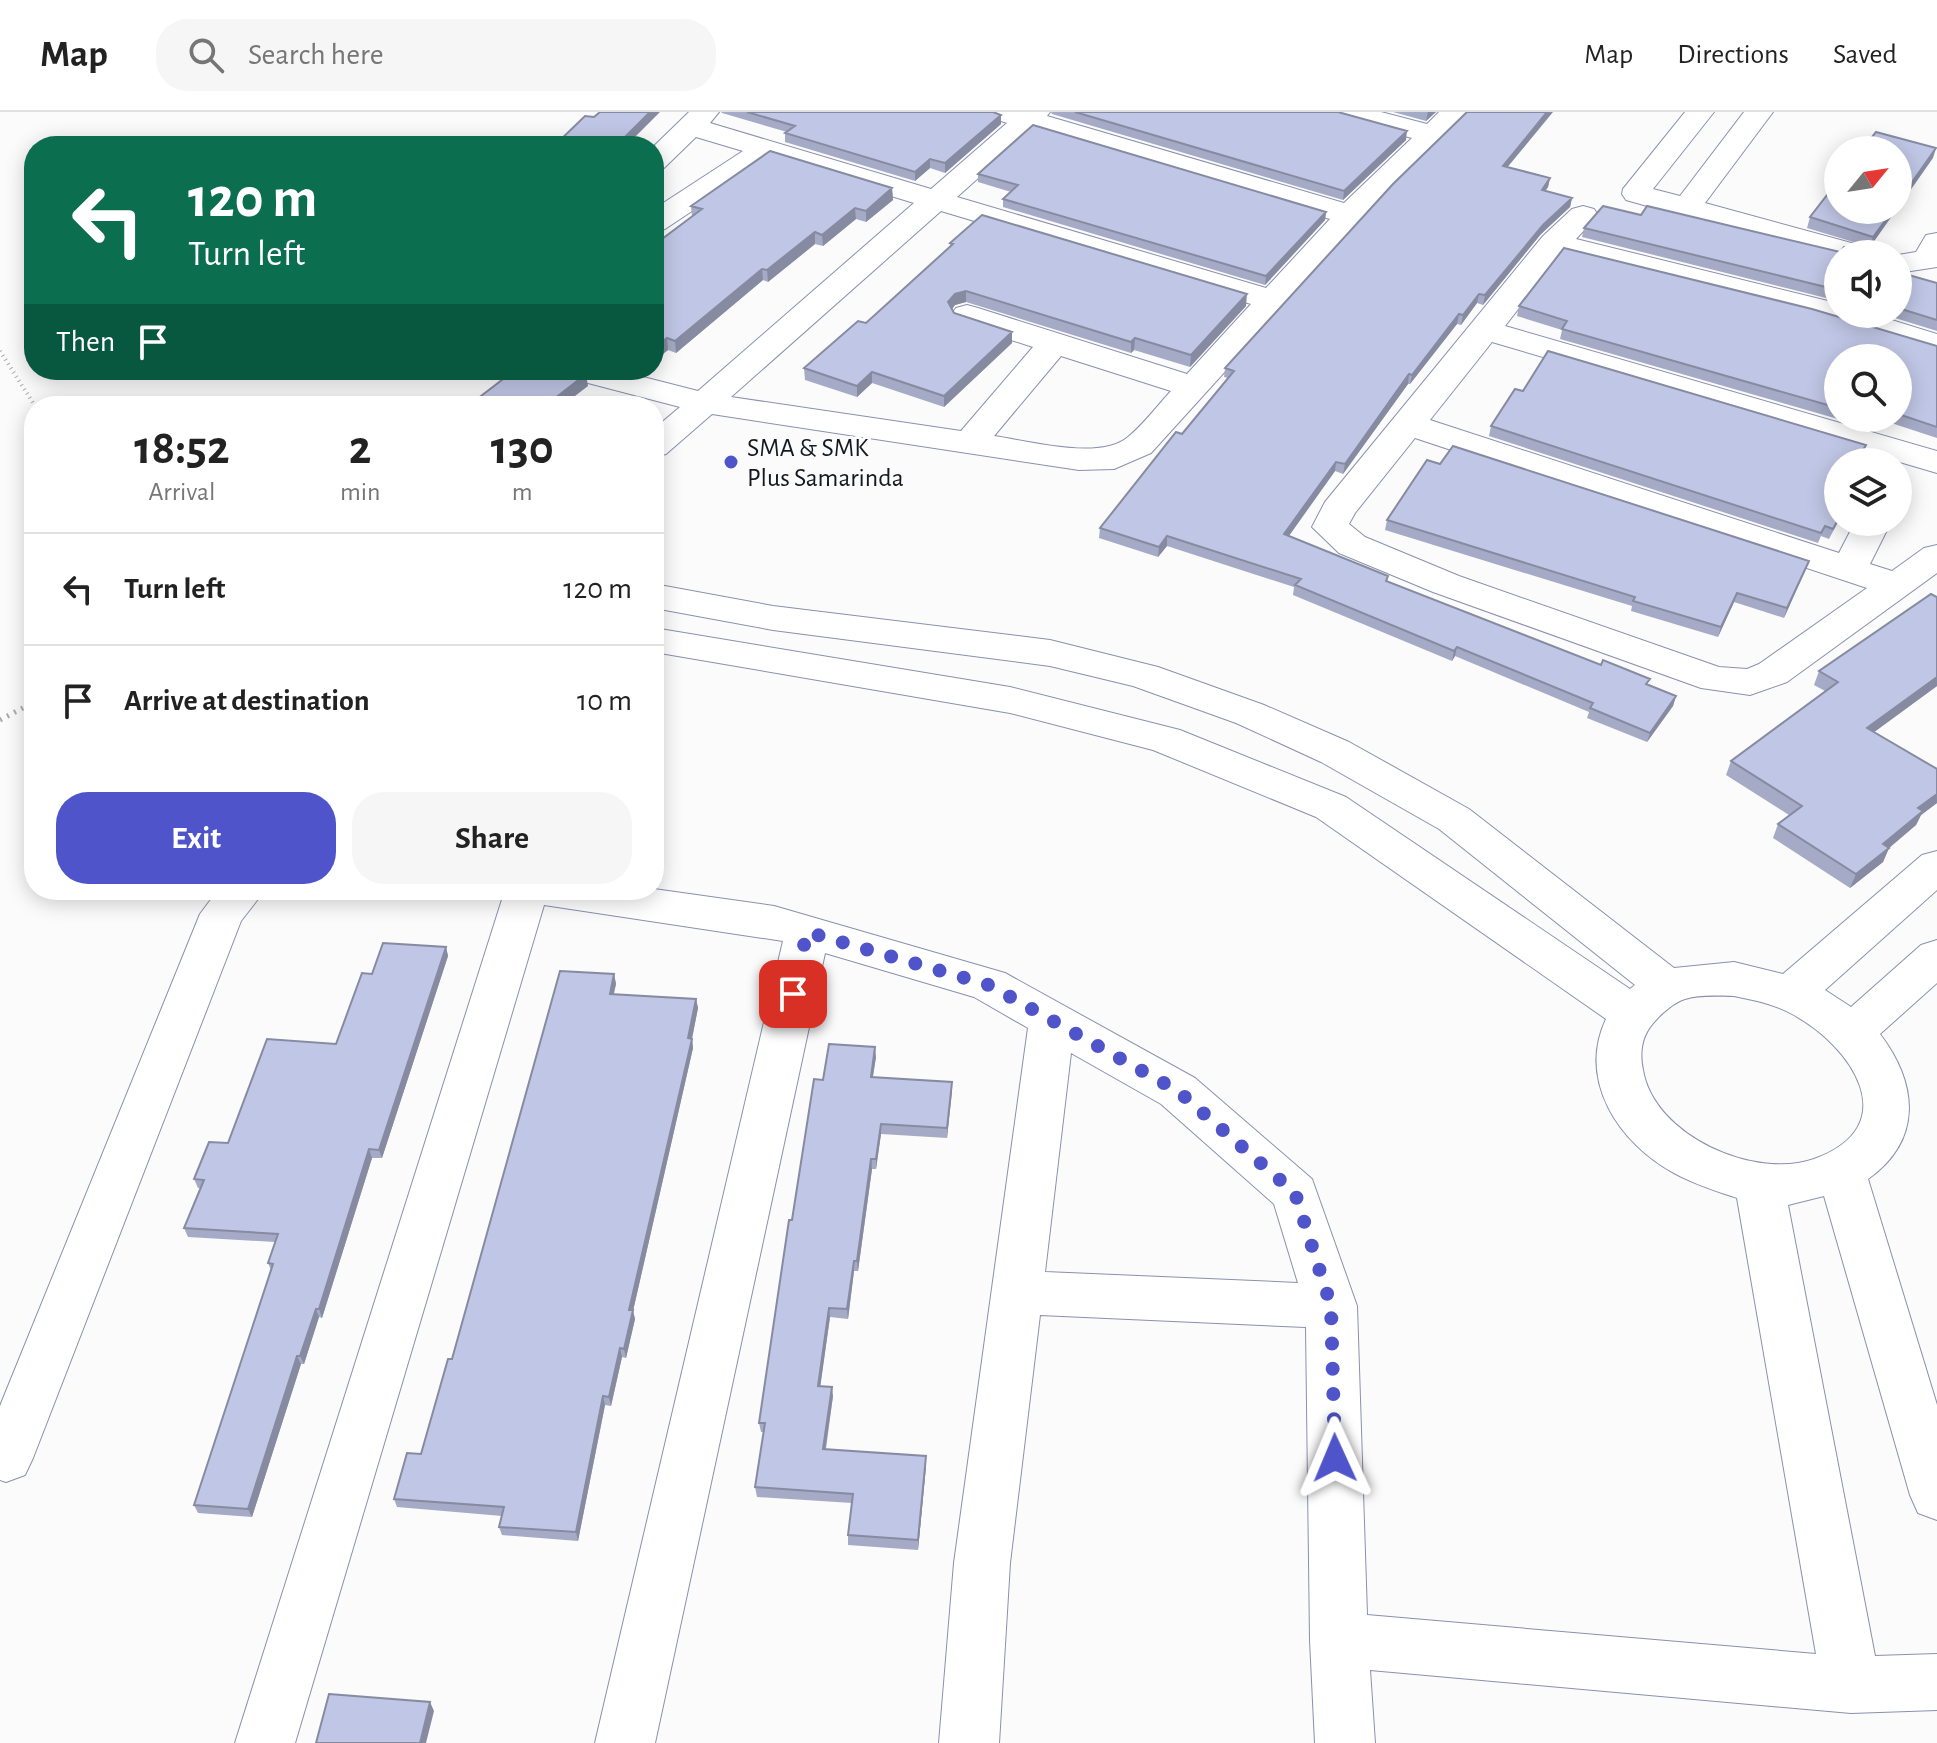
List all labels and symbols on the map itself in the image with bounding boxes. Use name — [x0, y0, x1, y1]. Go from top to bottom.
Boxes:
north arrow — [1824, 136, 1912, 224]
place label: SMA & SMK Plus Samarinda — [747, 435, 904, 491]
marker: SMA & SMK Plus Samarinda — [722, 453, 740, 471]
pin — [759, 960, 827, 1028]
position arrow — [1293, 1416, 1377, 1500]

